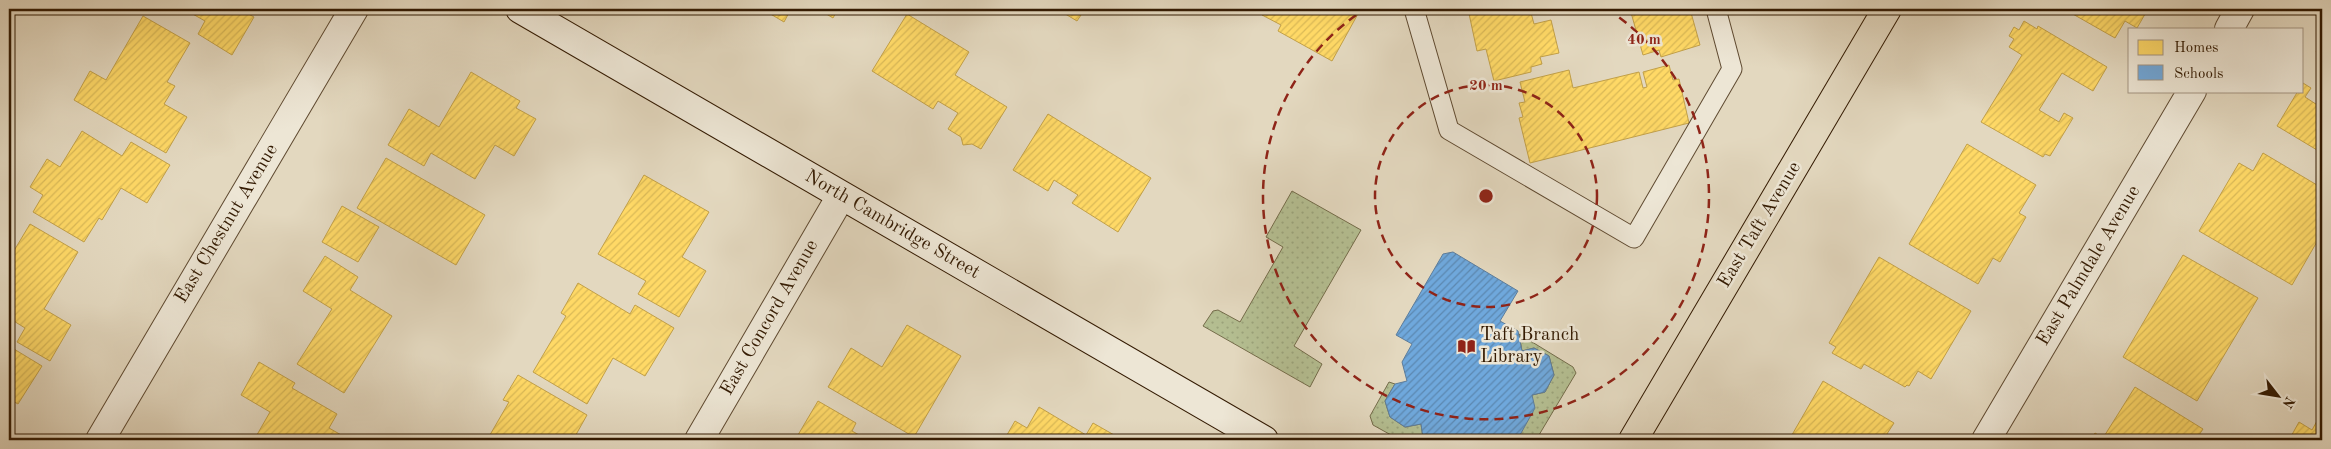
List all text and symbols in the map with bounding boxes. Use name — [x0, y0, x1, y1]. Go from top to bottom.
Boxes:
legend — [2128, 28, 2304, 92]
text: 40 m — [1627, 33, 1661, 48]
text: Homes — [2174, 41, 2219, 56]
text: Schools — [2174, 67, 2223, 82]
text: 20 m — [1469, 79, 1503, 94]
street label: East Chestnut Avenue — [172, 141, 282, 307]
street label: East Taft Avenue — [1715, 159, 1805, 291]
street label: North Cambridge Street — [801, 167, 983, 283]
street label: East Palmdale Avenue — [2034, 183, 2144, 349]
centre of rings — [1477, 187, 1495, 205]
street label: East Concord Avenue — [718, 237, 822, 399]
place label: Taft Branch Library — [1480, 326, 1579, 367]
library icon: Taft Branch Library — [1456, 336, 1476, 356]
north arrow — [2254, 372, 2304, 422]
text: N — [2279, 394, 2297, 411]

